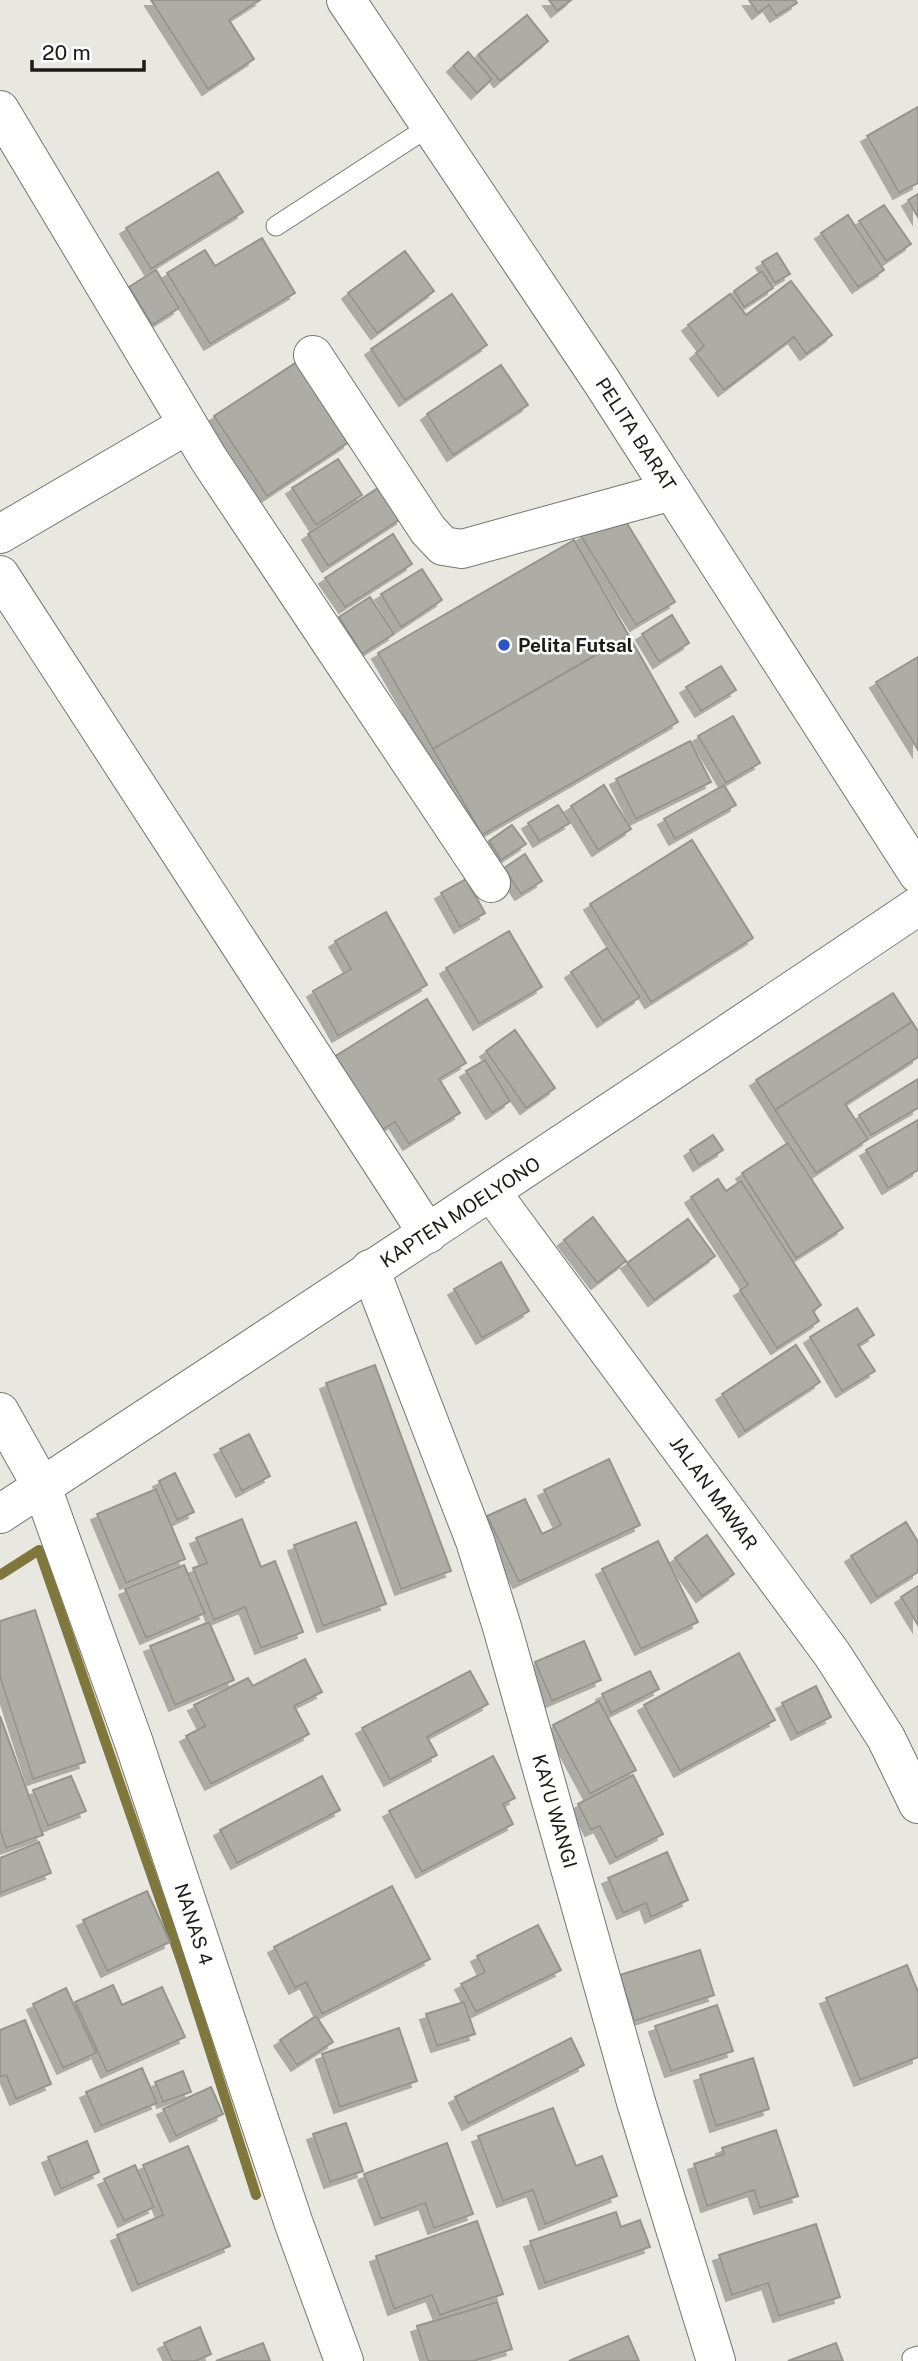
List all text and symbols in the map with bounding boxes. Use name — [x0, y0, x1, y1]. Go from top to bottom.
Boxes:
scale bar — [32, 28, 144, 72]
text: 20 m — [42, 40, 91, 65]
street label: PELITA BARAT — [591, 373, 681, 495]
place label: Pelita Futsal — [518, 634, 633, 656]
marker: Pelita Futsal — [496, 637, 512, 653]
street label: KAPTEN MOELYONO — [376, 1152, 544, 1272]
street label: JALAN MAWAR — [666, 1432, 762, 1554]
street label: KAYU WANGI — [528, 1752, 582, 1870]
street label: NANAS 4 — [170, 1880, 218, 1968]

